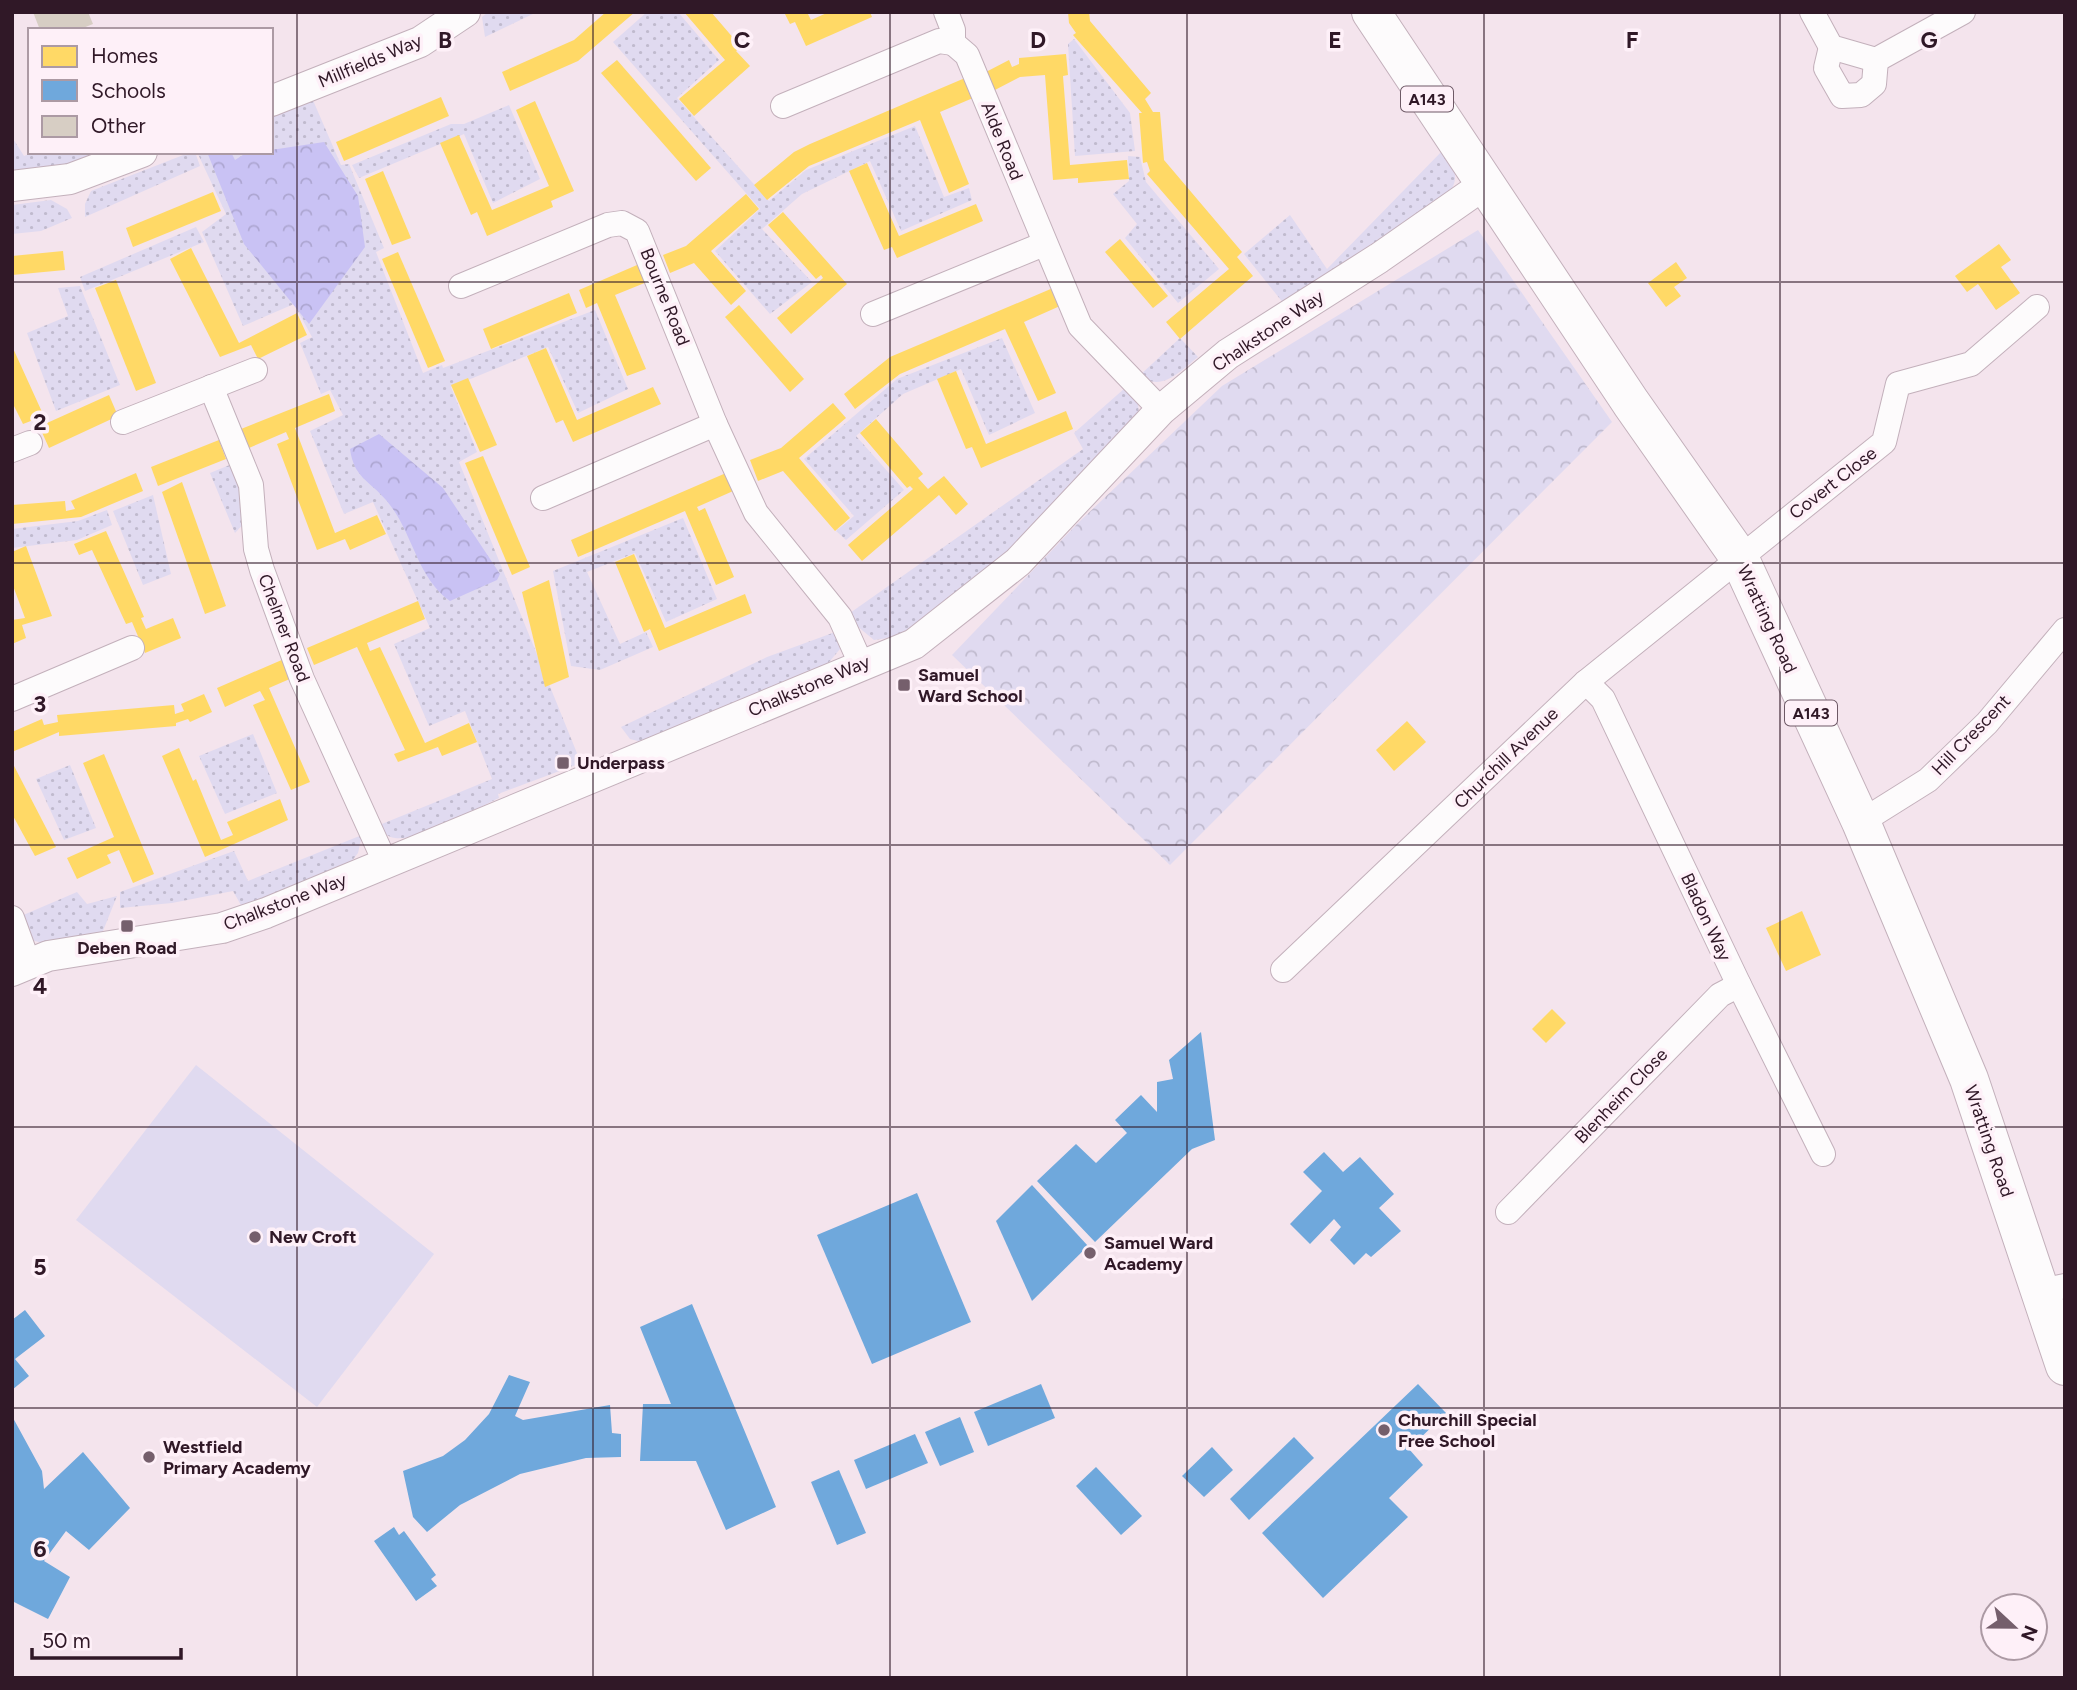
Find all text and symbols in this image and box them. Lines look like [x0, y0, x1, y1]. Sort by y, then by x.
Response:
text: B [438, 26, 452, 54]
text: C [734, 26, 751, 54]
text: D [1030, 26, 1046, 54]
text: E [1328, 26, 1342, 54]
text: F [1626, 26, 1639, 54]
text: G [1920, 26, 1938, 54]
legend [28, 28, 273, 154]
street label: Millfields Way [315, 29, 426, 93]
text: Homes [91, 43, 158, 68]
text: Schools [91, 78, 166, 103]
road number: A143 [1401, 86, 1453, 111]
street label: Alde Road [976, 99, 1028, 183]
text: Other [91, 113, 146, 138]
street label: Bourne Road [635, 245, 695, 349]
street label: Chalkstone Way [1208, 285, 1328, 376]
text: 2 [33, 408, 47, 436]
street label: Covert Close [1785, 442, 1881, 524]
street label: Wratting Road [1732, 561, 1802, 677]
street label: Chelmer Road [253, 571, 315, 685]
street label: Chalkstone Way [745, 650, 874, 721]
place label: Samuel Ward School [918, 664, 1023, 707]
marker: Samuel Ward School [896, 677, 912, 693]
text: 3 [34, 690, 46, 718]
street label: Hill Crescent [1927, 690, 2015, 780]
road number: A143 [1785, 700, 1837, 726]
street label: Churchill Avenue [1449, 703, 1563, 813]
place label: Underpass [577, 752, 665, 774]
marker: Underpass [555, 755, 571, 771]
street label: Chalkstone Way [220, 868, 350, 936]
street label: Bladon Way [1676, 869, 1736, 965]
marker: Deben Road [119, 918, 135, 934]
place label: Deben Road [77, 937, 177, 959]
text: 4 [33, 972, 47, 1000]
street label: Blenheim Close [1570, 1044, 1672, 1148]
street label: Wratting Road [1960, 1082, 2018, 1200]
place label: New Croft [269, 1226, 356, 1248]
marker: New Croft [247, 1229, 263, 1245]
place label: Samuel Ward Academy [1104, 1232, 1213, 1275]
marker: Samuel Ward Academy [1082, 1245, 1098, 1261]
text: 5 [33, 1253, 47, 1281]
place label: Churchill Special Free School [1398, 1409, 1537, 1452]
marker: Churchill Special Free School [1376, 1422, 1392, 1438]
place label: Westfield Primary Academy [163, 1436, 311, 1479]
marker: Westfield Primary Academy [141, 1449, 157, 1465]
text: 6 [33, 1535, 47, 1563]
north arrow [1979, 1592, 2049, 1662]
scale bar [32, 1616, 180, 1660]
text: N [2016, 1622, 2043, 1644]
text: 50 m [42, 1628, 91, 1653]

